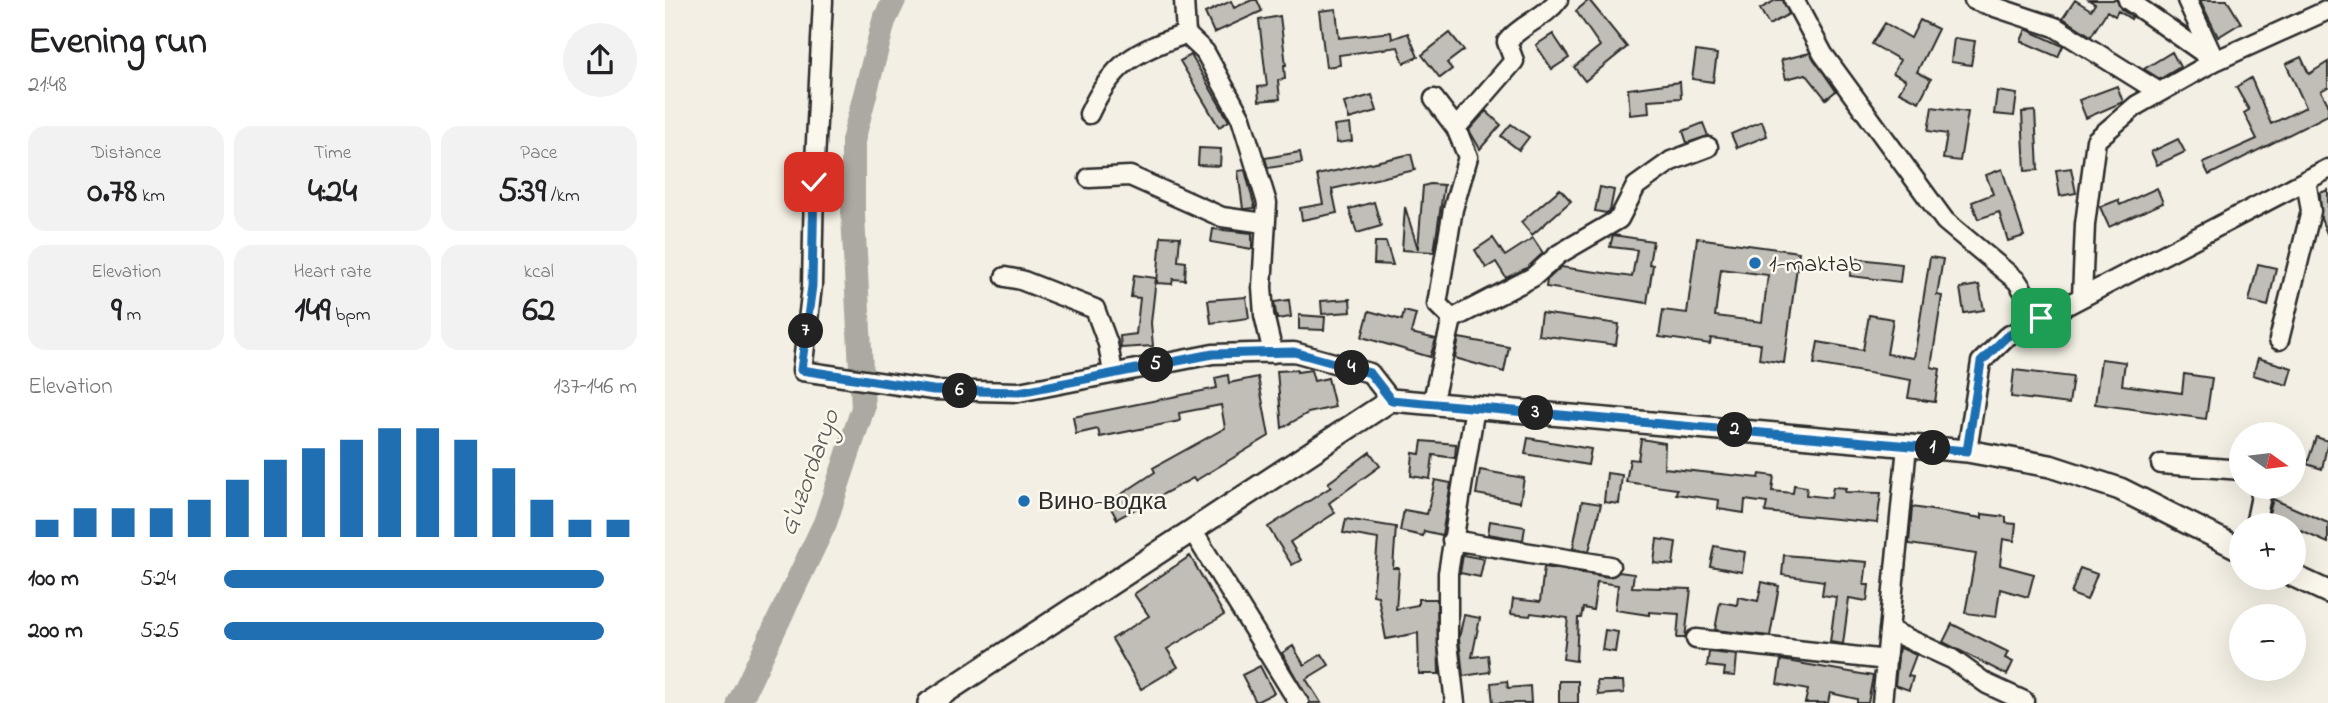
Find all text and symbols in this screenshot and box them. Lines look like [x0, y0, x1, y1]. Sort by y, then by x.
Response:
text: Evening run [28, 15, 207, 71]
button: share [563, 23, 637, 97]
text: 21:48 [28, 69, 67, 102]
text: Distance [91, 140, 161, 167]
text: Time [314, 140, 351, 167]
text: Pace [520, 140, 557, 167]
pin [784, 152, 844, 212]
icon: check [795, 163, 833, 201]
text: 0.78 [87, 167, 137, 218]
text: 4:24 [308, 167, 357, 218]
text: 5:39 [498, 167, 546, 218]
text: km [137, 183, 165, 210]
text: /km [546, 183, 580, 210]
place label: 1-maktab [1769, 248, 1862, 283]
marker: 1-maktab [1747, 255, 1763, 271]
text: Elevation [91, 259, 161, 286]
text: Heart rate [294, 259, 371, 286]
text: kcal [524, 259, 554, 286]
text: 9 [111, 286, 122, 337]
text: 149 [295, 286, 331, 337]
text: 62 [522, 286, 555, 337]
pin [2011, 288, 2071, 348]
icon: arrive [2022, 299, 2060, 337]
text: m [122, 302, 141, 329]
text: bpm [331, 302, 370, 329]
pin: 7 [789, 314, 823, 348]
text: 7 [802, 317, 809, 344]
pin: 5 [1139, 348, 1173, 382]
pin: 4 [1335, 350, 1369, 386]
text: 5 [1150, 351, 1161, 378]
text: 4 [1348, 354, 1355, 381]
text: Elevation [28, 371, 113, 404]
text: 137–146 m [554, 371, 637, 404]
pin: 6 [943, 374, 977, 408]
text: 6 [955, 377, 964, 404]
pin: 3 [1519, 396, 1553, 430]
text: 3 [1532, 399, 1539, 426]
water label: G'uzordaryo [770, 403, 852, 541]
pin: 2 [1717, 412, 1753, 448]
text: 2 [1730, 416, 1739, 443]
north arrow [2229, 422, 2307, 499]
map controls [2229, 422, 2306, 681]
pin: 1 [1915, 430, 1951, 466]
text: 1 [1929, 434, 1936, 461]
place label: Вино-водка [1038, 486, 1167, 521]
marker: Вино-водка [1016, 493, 1032, 509]
button: + [2229, 513, 2306, 590]
text: 100 m [28, 563, 79, 596]
text: 5:24 [140, 563, 176, 596]
button: − [2229, 604, 2306, 681]
text: 200 m [28, 615, 83, 648]
text: 5:25 [140, 615, 180, 648]

